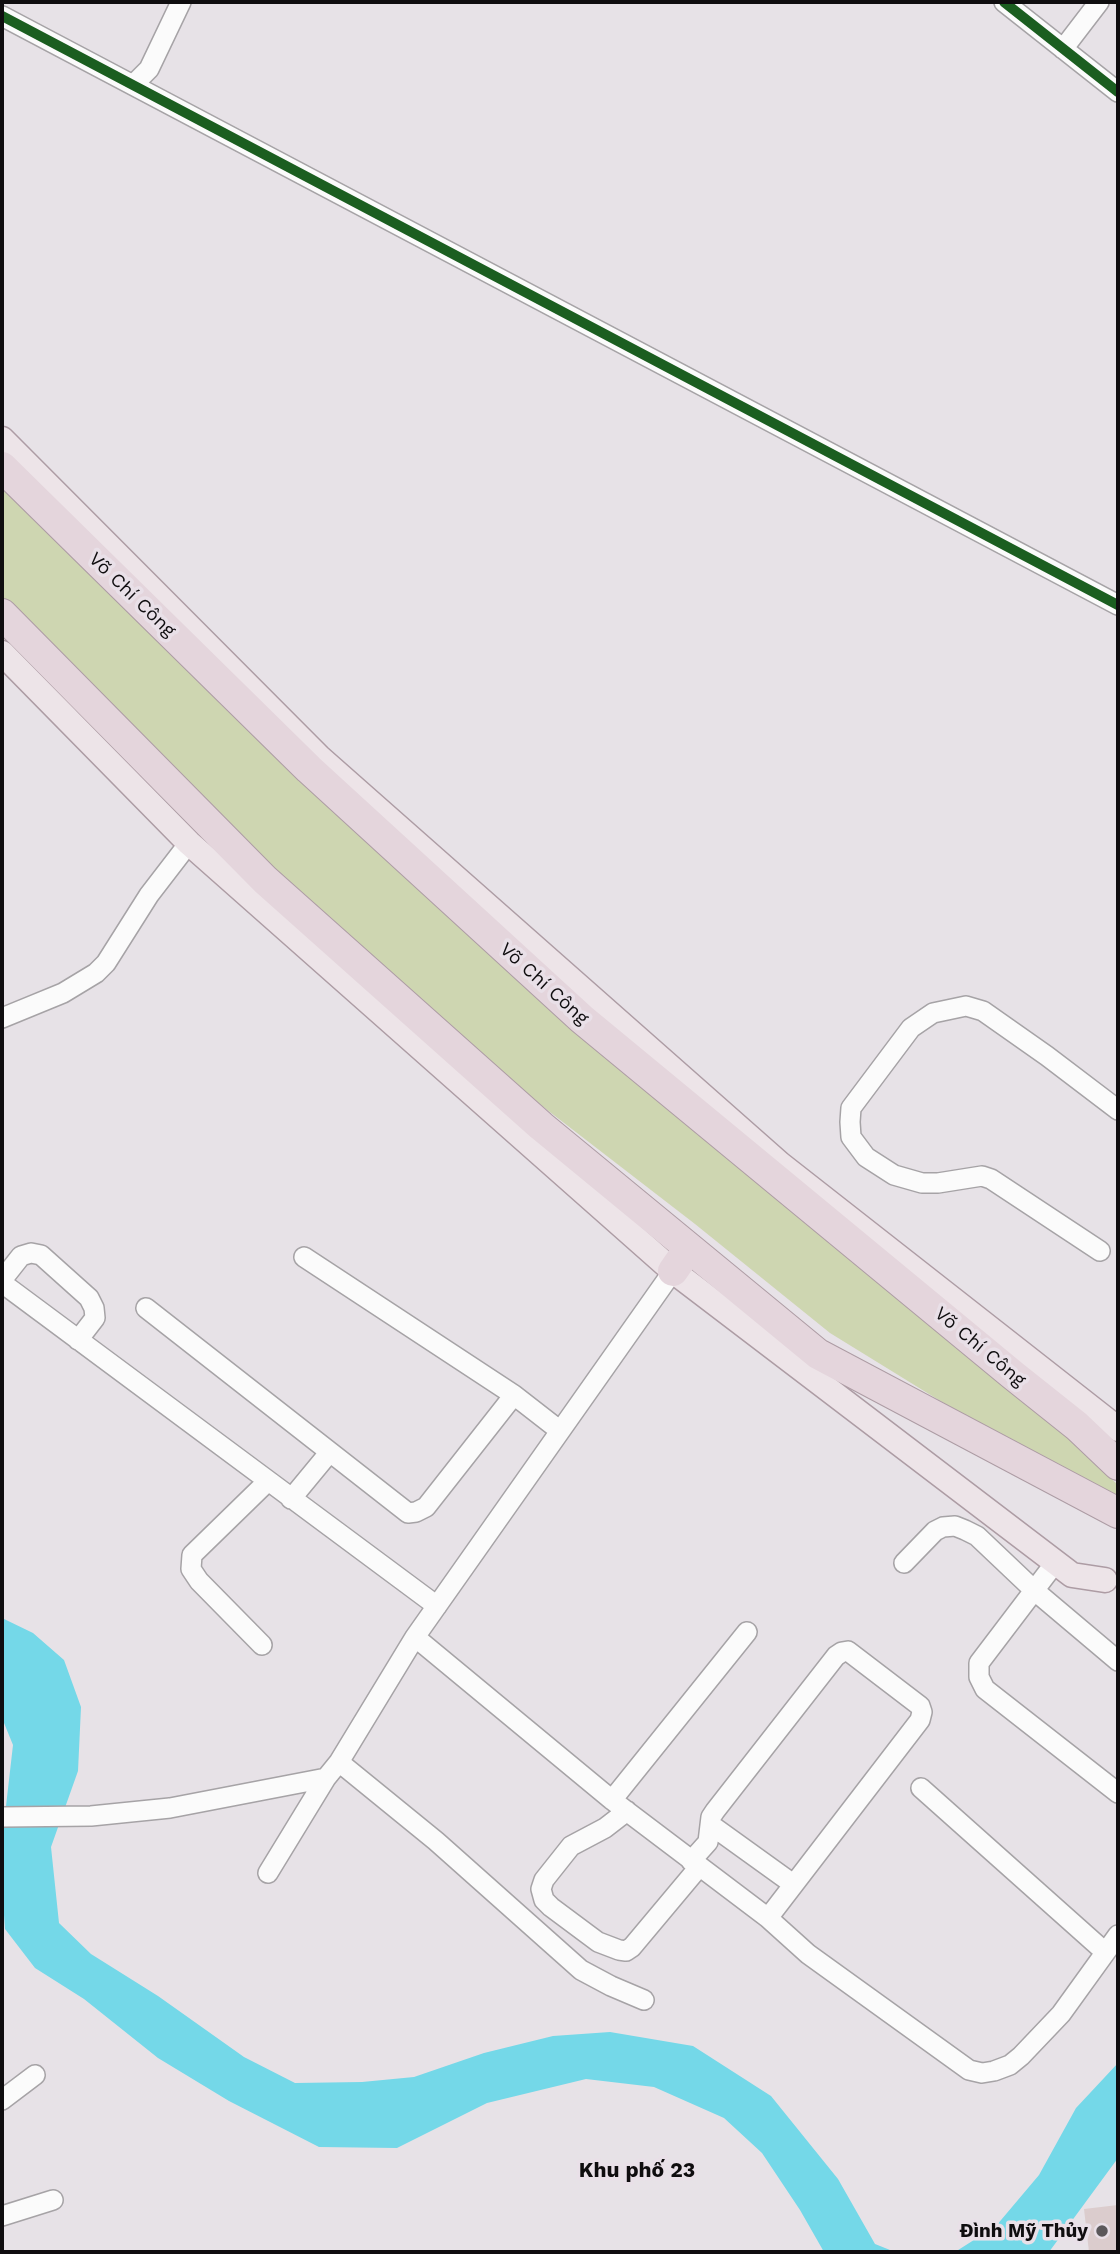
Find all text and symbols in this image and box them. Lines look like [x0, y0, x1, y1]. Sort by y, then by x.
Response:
street label: Võ Chí Công [84, 548, 180, 642]
street label: Võ Chí Công [495, 938, 593, 1030]
street label: Võ Chí Công [930, 1302, 1030, 1392]
district label: Khu phố 23 [579, 2158, 695, 2184]
place label: Đình Mỹ Thủy [960, 2220, 1088, 2242]
marker: Đình Mỹ Thủy [1094, 2223, 1110, 2239]

